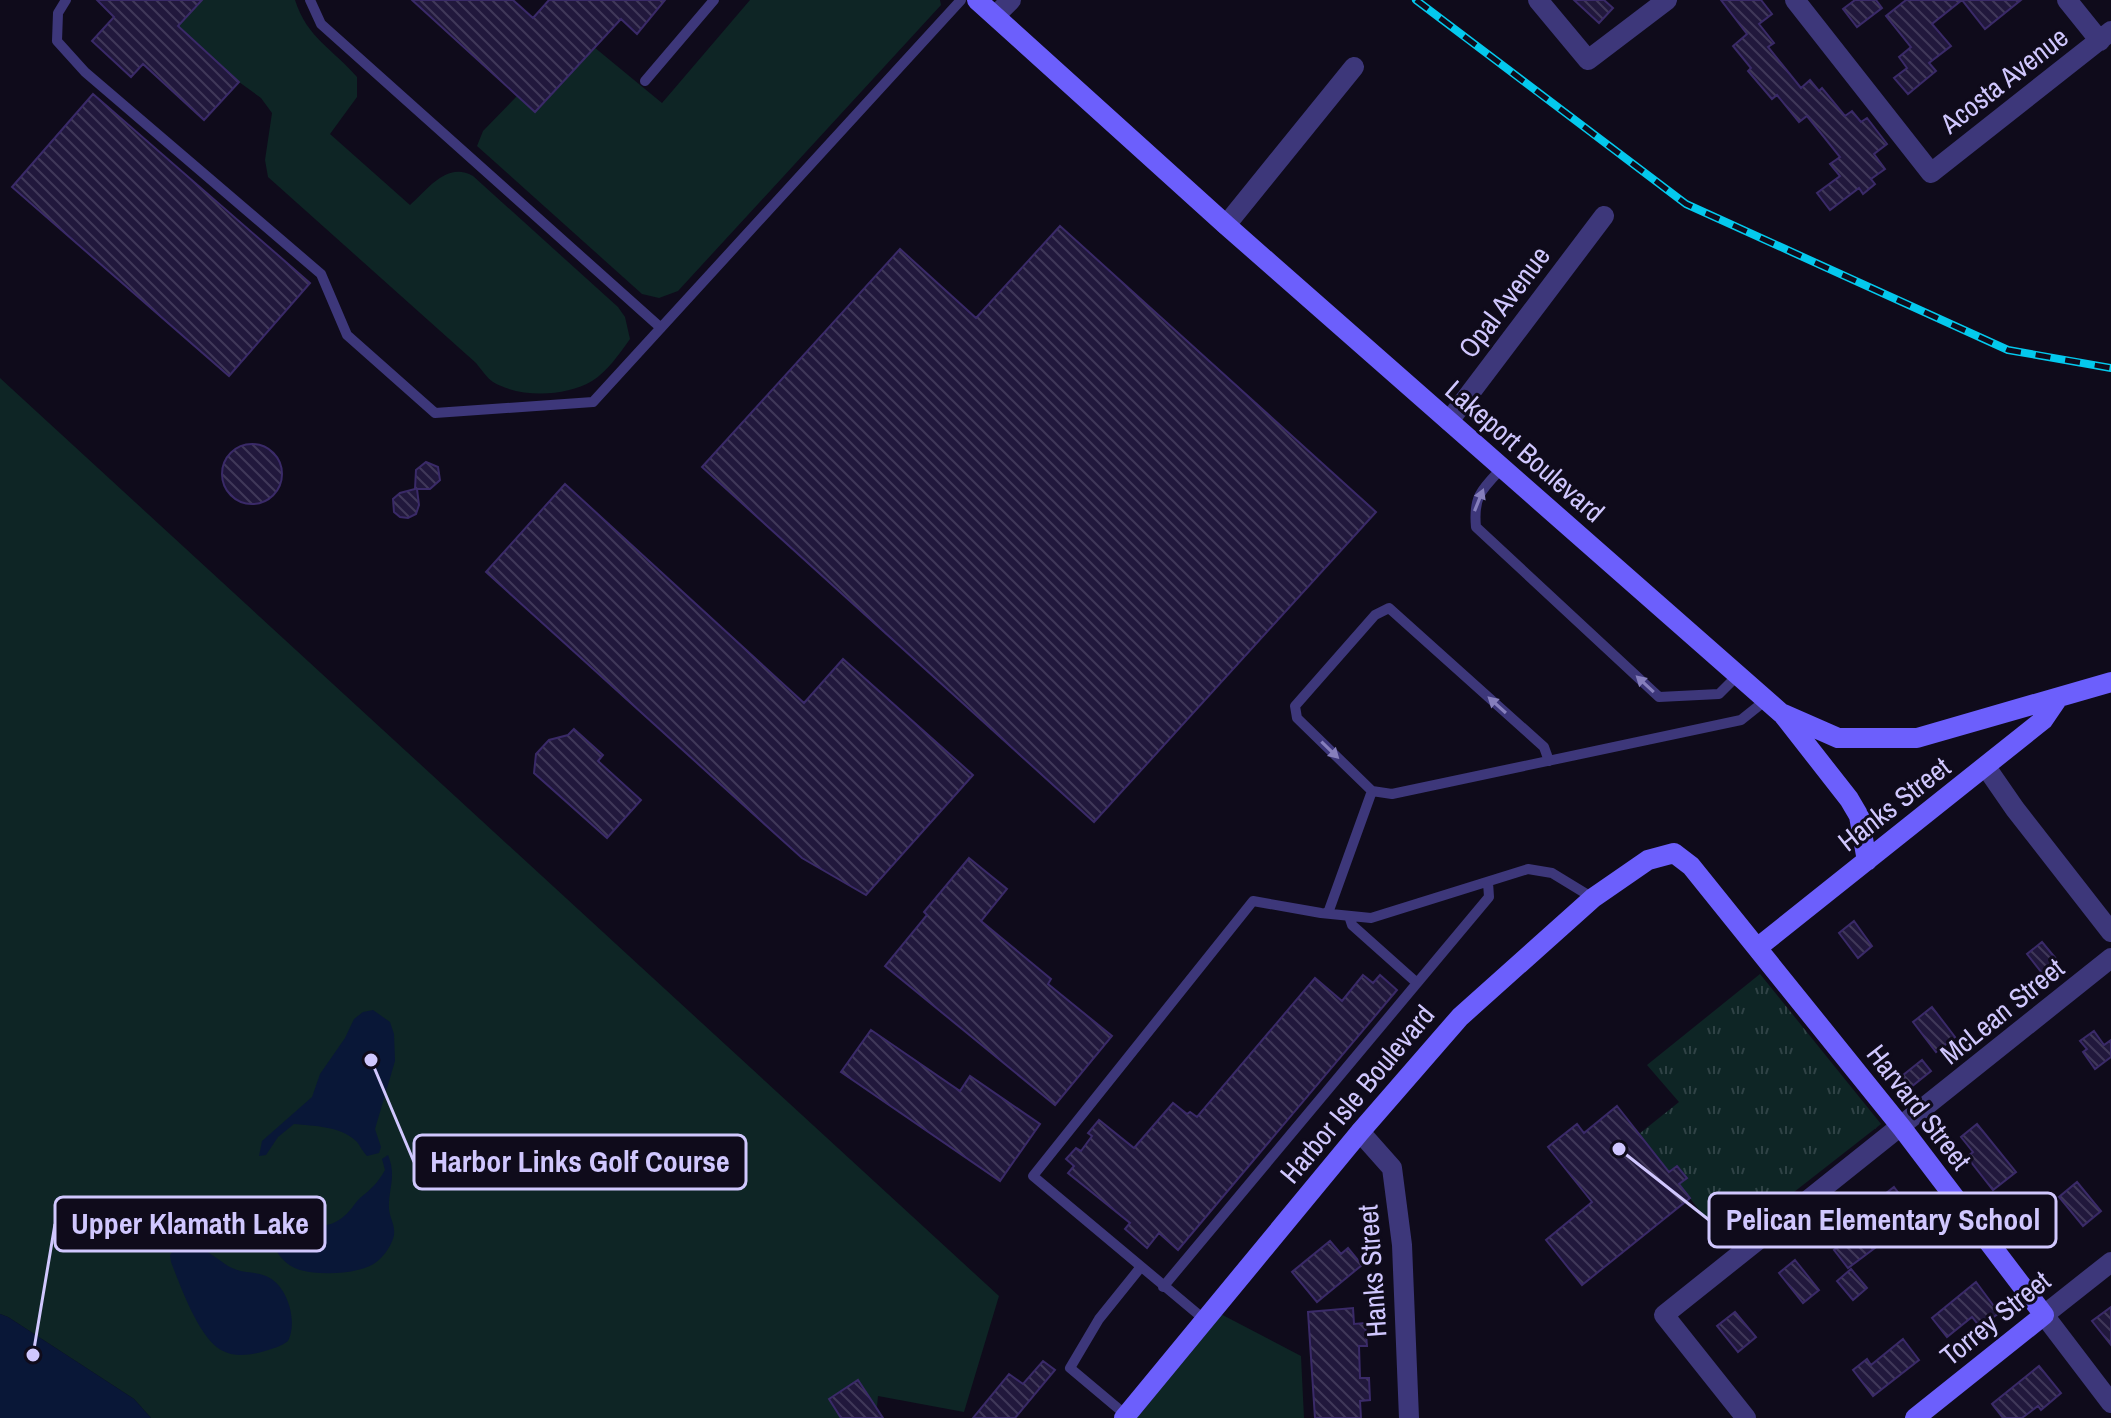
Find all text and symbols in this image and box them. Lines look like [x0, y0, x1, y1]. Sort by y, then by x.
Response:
street label: Acosta Avenue [1931, 18, 2076, 143]
street label: Opal Avenue [1449, 238, 1559, 366]
street label: Lakeport Boulevard [1437, 371, 1613, 531]
one-way arrow [1473, 487, 1486, 511]
one-way arrow [1636, 676, 1655, 694]
one-way arrow [1488, 696, 1507, 714]
one-way arrow [1320, 740, 1339, 759]
street label: Hanks Street [1830, 748, 1958, 860]
street label: McLean Street [1932, 949, 2072, 1073]
street label: Harbor Isle Boulevard [1271, 997, 1443, 1191]
street label: Harvard Street [1858, 1036, 1980, 1178]
callout: Harbor Links Golf Course [414, 1135, 746, 1189]
text: Harbor Links Golf Course [430, 1141, 730, 1181]
callout: Pelican Elementary School [1709, 1193, 2056, 1247]
callout: Upper Klamath Lake [55, 1197, 325, 1251]
text: Pelican Elementary School [1726, 1199, 2040, 1239]
text: Upper Klamath Lake [71, 1203, 309, 1243]
street label: Hanks Street [1348, 1203, 1396, 1339]
street label: Torrey Street [1932, 1262, 2058, 1374]

